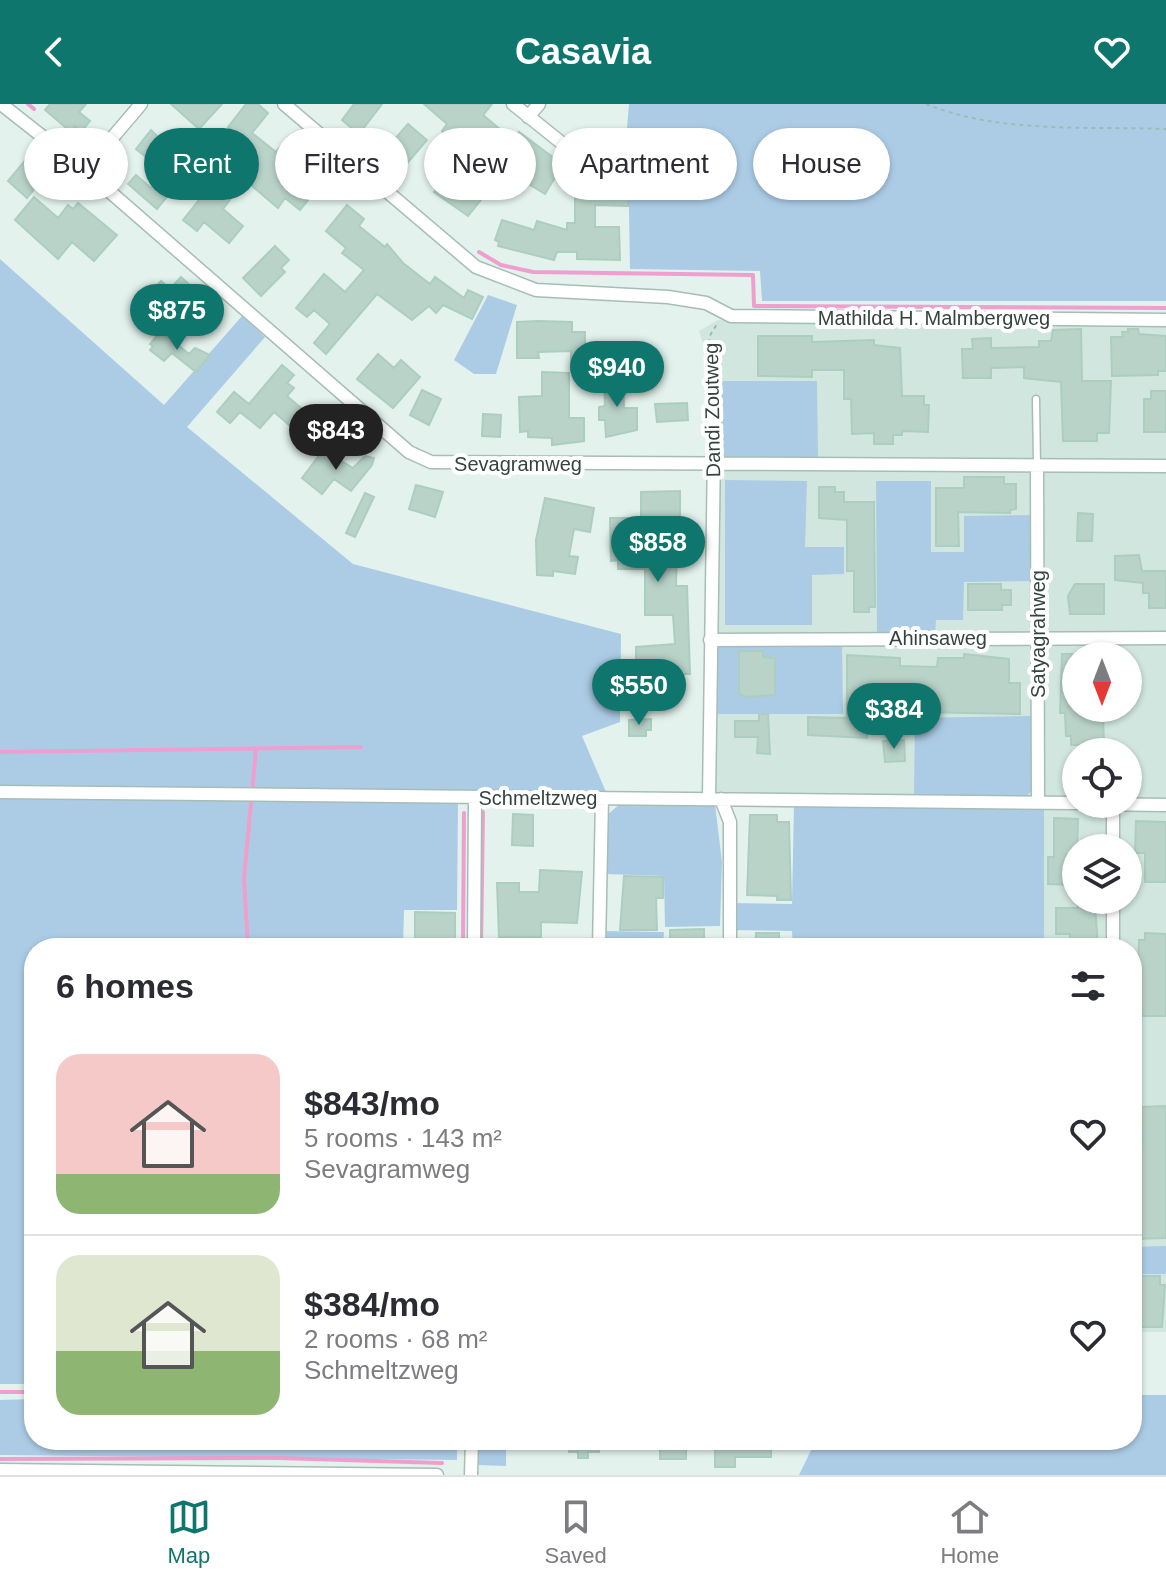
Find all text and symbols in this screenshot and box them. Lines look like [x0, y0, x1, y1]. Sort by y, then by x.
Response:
icon: back [32, 30, 76, 74]
icon: heart [1090, 30, 1134, 74]
text: Casavia [515, 31, 651, 72]
chip: Buy [24, 128, 128, 200]
chip: Rent [144, 128, 259, 200]
chip: Filters [275, 128, 408, 200]
chip: New [424, 128, 536, 200]
chip: Apartment [552, 128, 737, 200]
chip: House [753, 128, 890, 200]
pin: $875 [130, 284, 224, 352]
text: $875 [148, 295, 206, 325]
street label: Mathilda H. Malmbergweg [818, 307, 1050, 329]
pin: $940 [570, 341, 664, 409]
street label: Dandi Zoutweg [700, 343, 724, 477]
text: $940 [588, 352, 646, 382]
pin: $843 [289, 404, 383, 472]
text: $843 [307, 415, 365, 445]
street label: Sevagramweg [454, 453, 582, 475]
pin: $858 [611, 516, 705, 584]
text: $858 [629, 527, 687, 557]
street label: Satyagrahweg [1027, 570, 1049, 698]
street label: Ahinsaweg [889, 627, 987, 649]
north arrow [1062, 642, 1142, 722]
map controls [1062, 642, 1142, 914]
pin: $550 [592, 659, 686, 727]
text: $550 [610, 670, 668, 700]
pin: $384 [847, 683, 941, 751]
text: $384 [865, 694, 923, 724]
button: locate [1062, 738, 1142, 818]
street label: Schmeltzweg [479, 787, 597, 809]
button: layers [1062, 834, 1142, 914]
icon: filters [1066, 964, 1110, 1008]
text: 6 homes [56, 967, 194, 1005]
text: $843/mo [304, 1084, 440, 1122]
icon: home [120, 1086, 216, 1182]
icon: heart [1066, 1112, 1110, 1156]
text: 5 rooms · 143 m² [304, 1123, 502, 1153]
text: Sevagramweg [304, 1154, 470, 1184]
text: $384/mo [304, 1285, 440, 1323]
icon: home [120, 1287, 216, 1383]
icon: heart [1066, 1313, 1110, 1357]
text: 2 rooms · 68 m² [304, 1324, 488, 1354]
text: Schmeltzweg [304, 1355, 459, 1385]
tab: Map [167, 1495, 211, 1569]
tab: Saved [544, 1495, 607, 1569]
tab: Home [940, 1495, 999, 1569]

